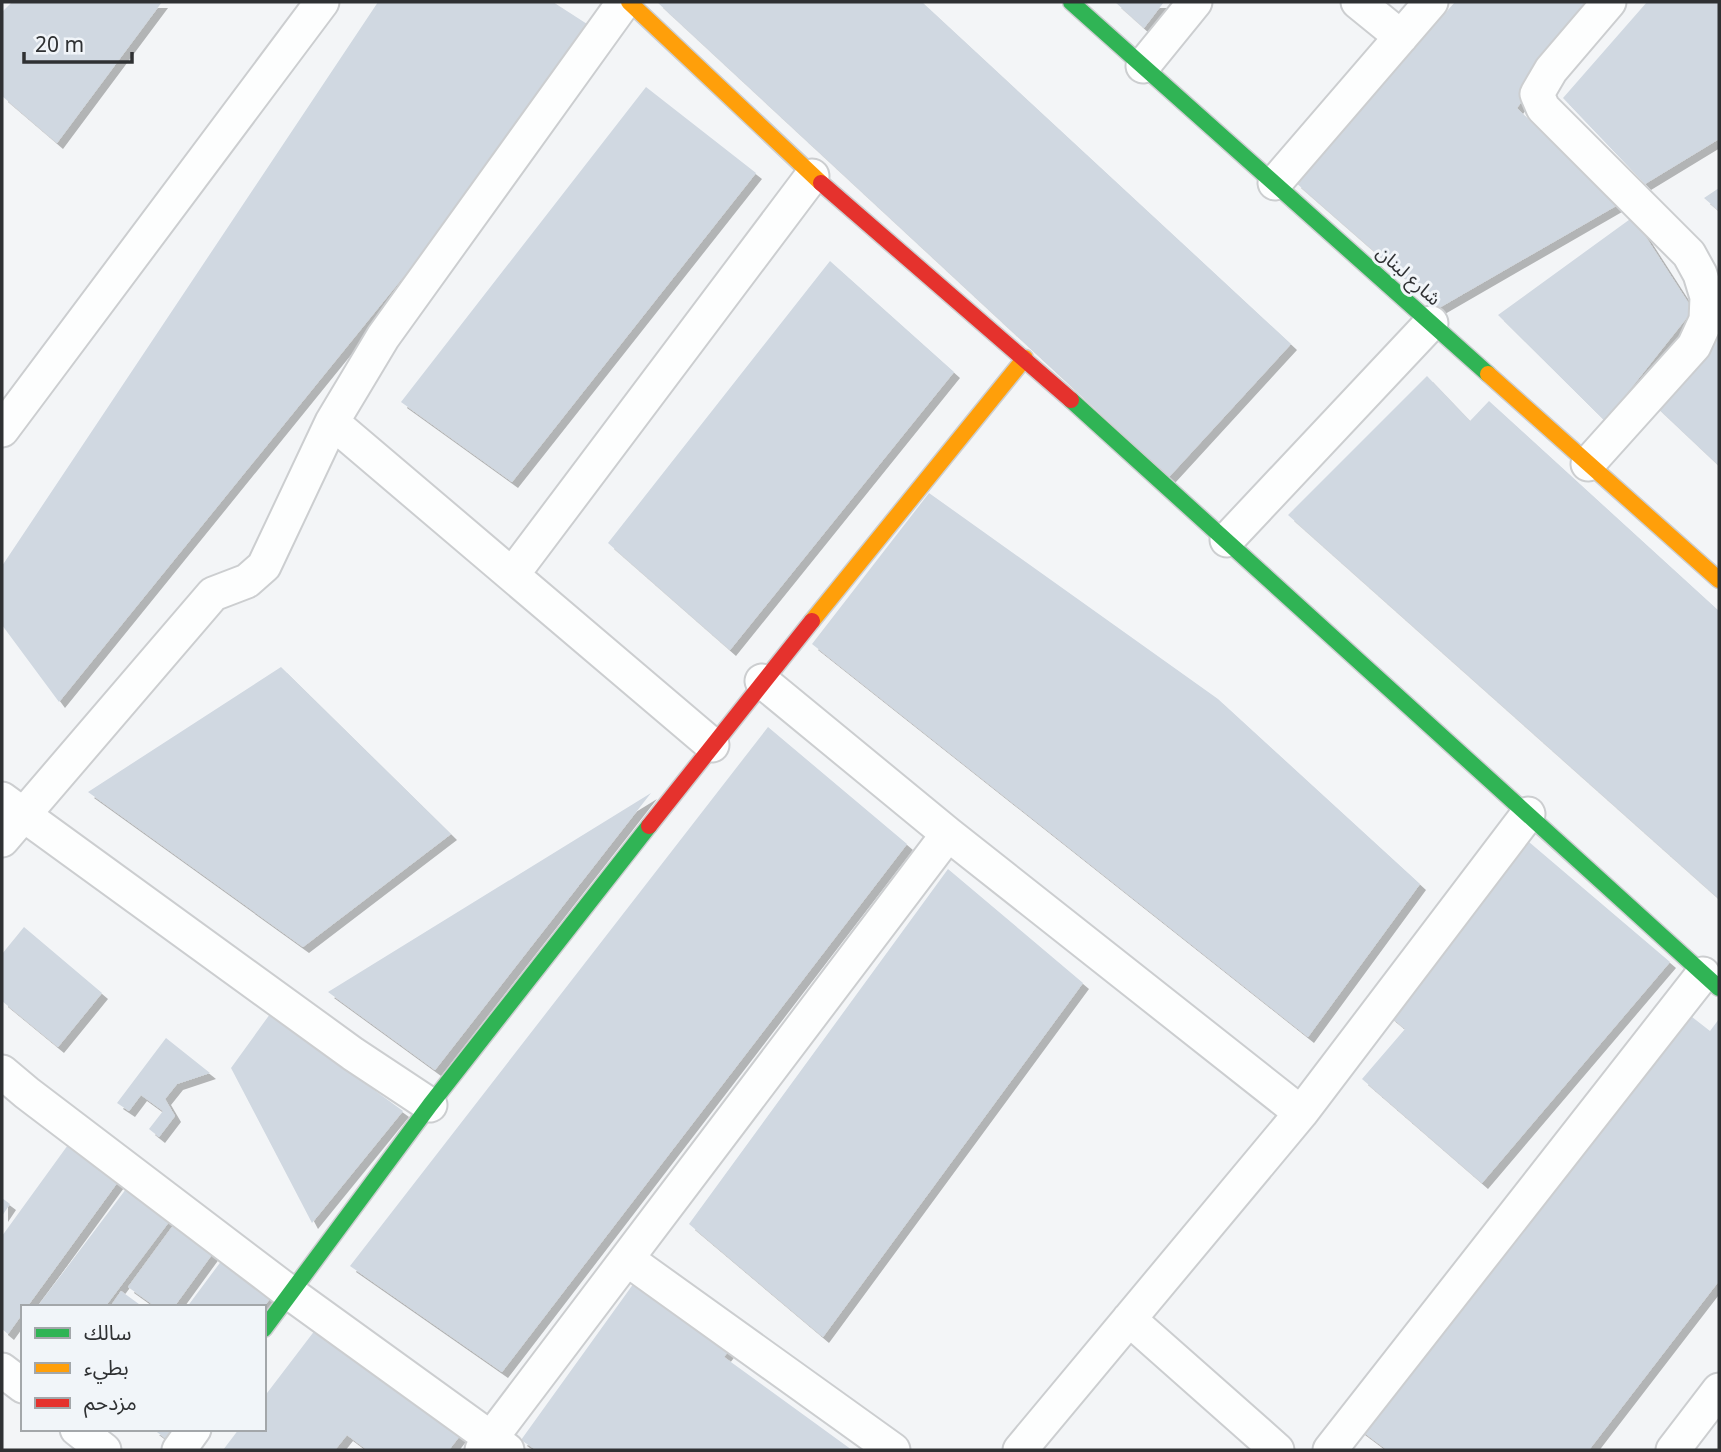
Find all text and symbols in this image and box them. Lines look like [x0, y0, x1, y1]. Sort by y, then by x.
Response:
scale bar [24, 21, 133, 65]
text: 20 m [35, 30, 84, 58]
street label: شارع لبنان [1370, 239, 1447, 312]
legend [21, 1305, 266, 1431]
text: سالك [84, 1318, 131, 1346]
text: بطيء [84, 1353, 129, 1384]
text: مزدحم [84, 1388, 137, 1418]

